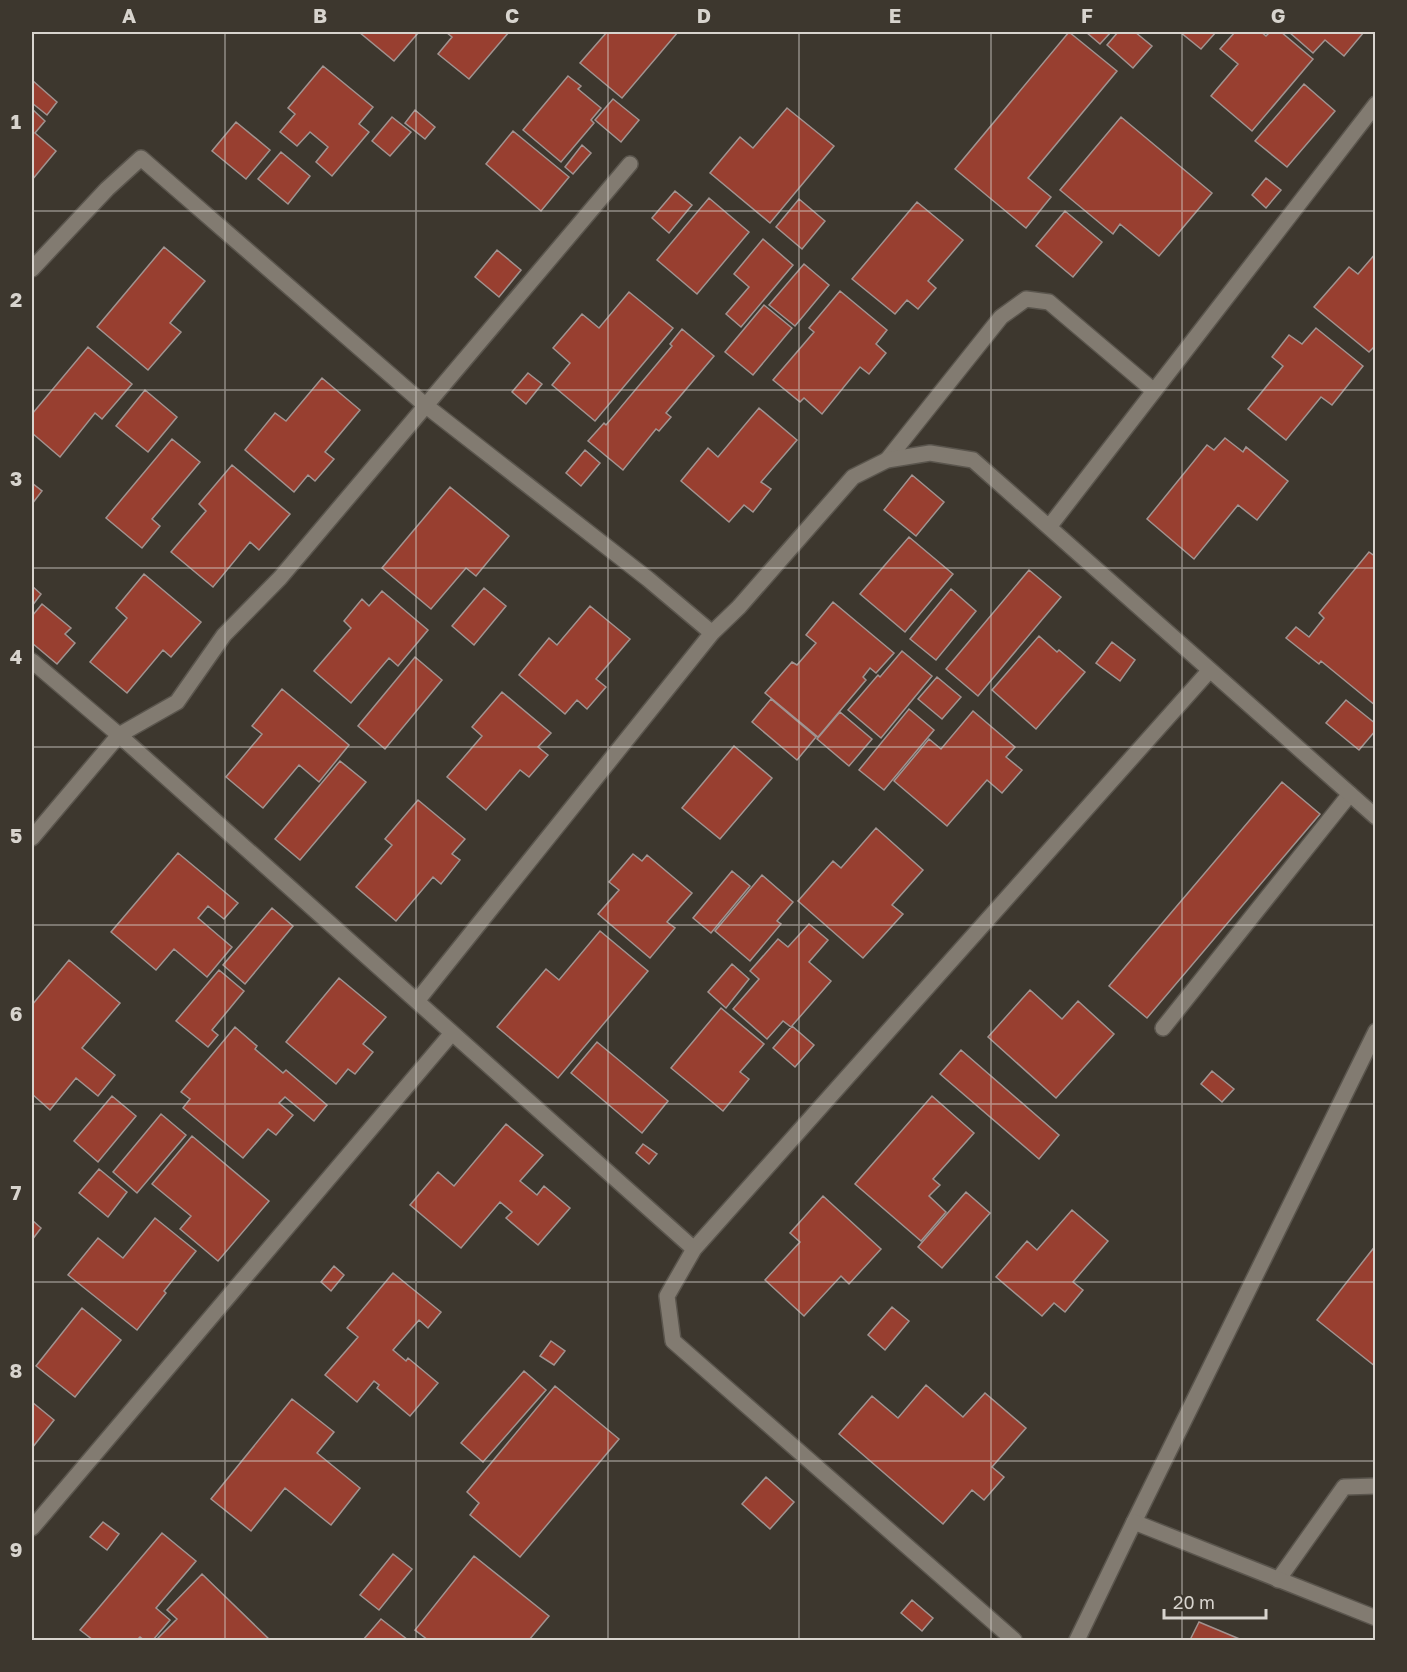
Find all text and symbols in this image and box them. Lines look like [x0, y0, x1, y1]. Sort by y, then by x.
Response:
text: A [122, 3, 136, 27]
text: B [313, 3, 327, 27]
text: C [505, 3, 519, 27]
text: D [697, 3, 711, 27]
text: E [889, 3, 901, 27]
text: F [1081, 3, 1093, 27]
text: G [1271, 3, 1285, 27]
text: 1 [11, 109, 21, 133]
text: 2 [10, 287, 22, 311]
text: 3 [10, 466, 22, 490]
text: 4 [10, 644, 22, 668]
text: 5 [10, 823, 22, 847]
text: 6 [10, 1001, 22, 1025]
text: 7 [11, 1180, 22, 1204]
text: 8 [10, 1358, 22, 1382]
text: 9 [10, 1537, 22, 1561]
scale bar [1164, 1582, 1266, 1620]
text: 20 m [1173, 1591, 1215, 1613]

